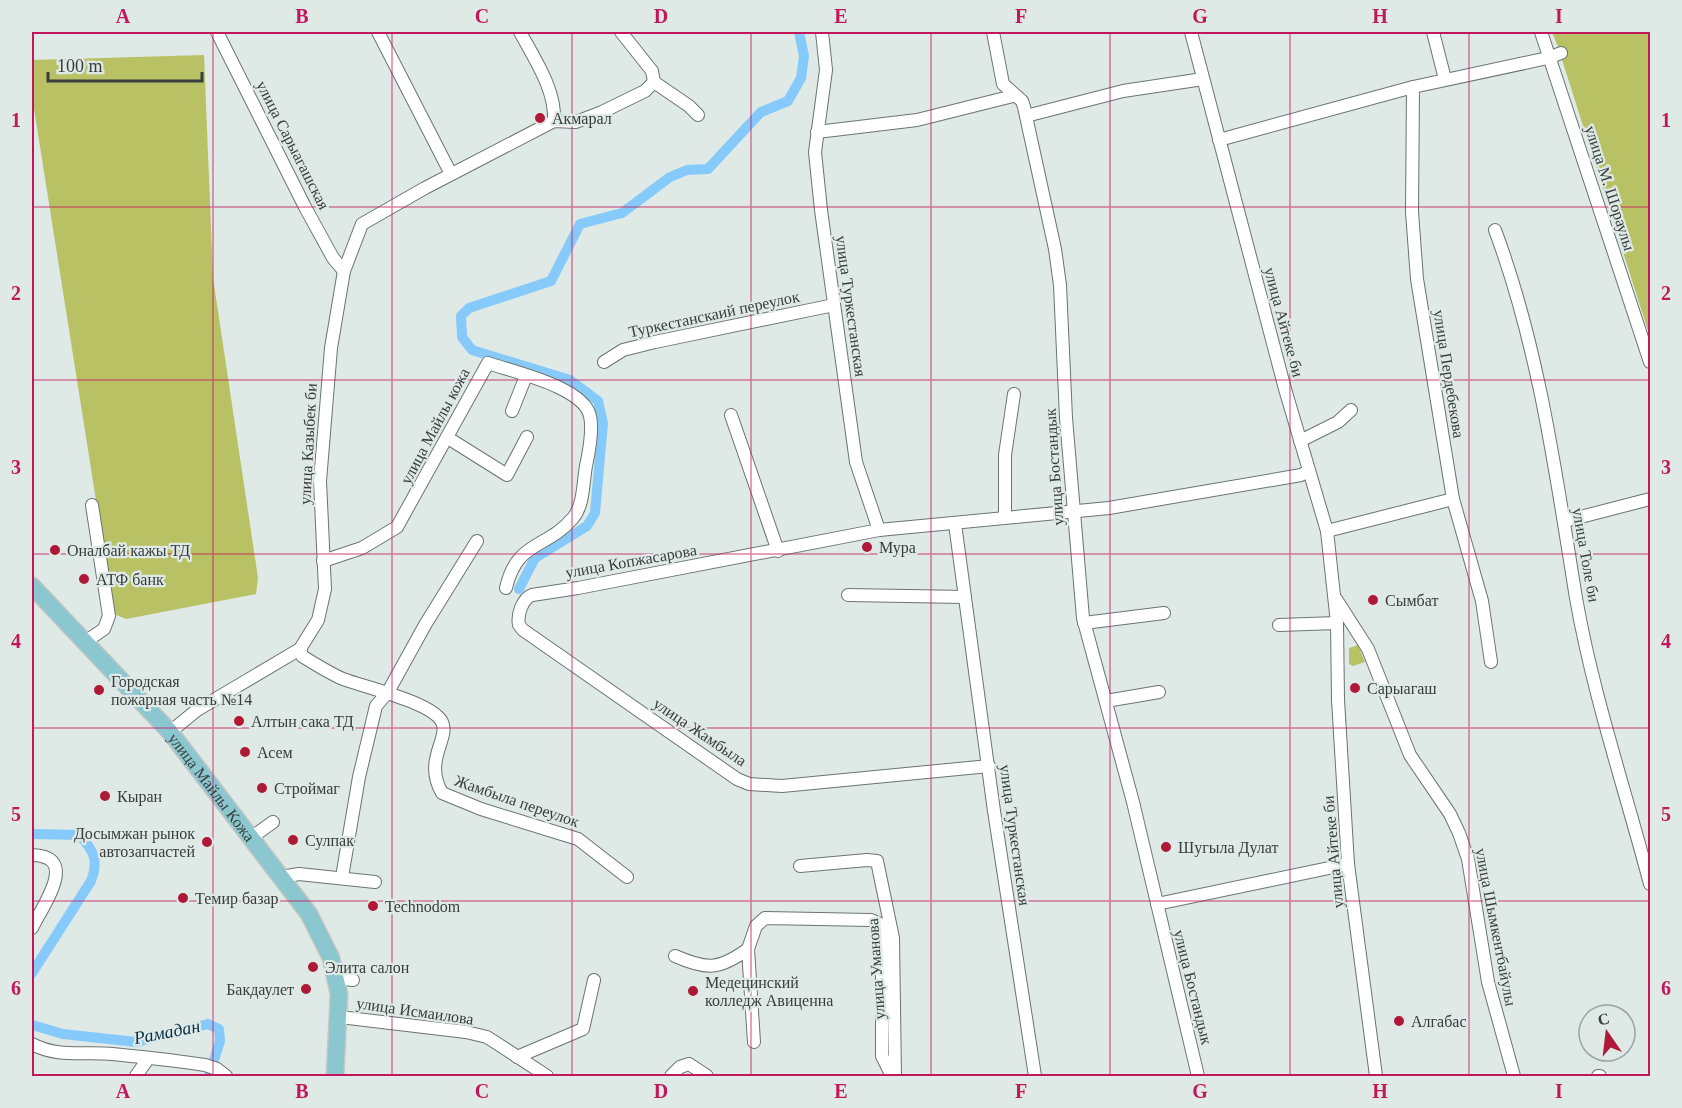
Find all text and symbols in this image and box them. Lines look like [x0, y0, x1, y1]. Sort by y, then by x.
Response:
text: A [116, 5, 131, 27]
text: B [295, 5, 309, 27]
text: C [475, 5, 489, 27]
text: D [654, 5, 668, 27]
text: E [834, 5, 848, 27]
text: F [1015, 5, 1027, 27]
text: G [1192, 5, 1208, 27]
text: H [1372, 5, 1388, 27]
text: I [1555, 5, 1563, 27]
scale bar [48, 45, 202, 83]
text: 100 m [57, 56, 103, 76]
street label: улица Сарыагашская [252, 78, 333, 213]
text: 1 [11, 109, 21, 131]
text: 1 [1661, 109, 1671, 131]
place label: Акмарал [552, 110, 612, 128]
marker: Акмарал [533, 111, 547, 125]
street label: улица М. Шораулы [1581, 123, 1638, 253]
street label: улица Туркестанская [832, 234, 869, 378]
street label: улица Айтеке би [1260, 265, 1307, 379]
text: 2 [11, 282, 21, 304]
text: 2 [1661, 282, 1671, 304]
street label: Туркестанскаий переулок [627, 288, 801, 341]
street label: улица Пердебекова [1429, 309, 1468, 440]
street label: улица Майлы кожа [397, 365, 474, 487]
street label: улица Казыбек би [296, 382, 321, 505]
street label: улица Бостандык [1041, 407, 1068, 526]
text: 3 [11, 456, 21, 478]
text: 3 [1661, 456, 1671, 478]
street label: улица Толе би [1568, 506, 1603, 604]
place label: Мура [879, 539, 916, 557]
marker: Мура [860, 540, 874, 554]
street label: улица Копжасарова [564, 541, 698, 582]
place label: Оналбай кажы ТД [67, 542, 190, 560]
marker: Оналбай кажы ТД [48, 543, 62, 557]
place label: АТФ банк [96, 571, 164, 588]
marker: АТФ банк [77, 572, 91, 586]
place label: Сымбат [1385, 592, 1438, 609]
marker: Сымбат [1366, 593, 1380, 607]
text: 4 [11, 630, 21, 652]
text: 4 [1661, 630, 1671, 652]
place label: Городская пожарная часть №14 [111, 673, 252, 709]
place label: Сарыагаш [1367, 680, 1437, 698]
marker: Сарыагаш [1348, 681, 1362, 695]
marker: Городская пожарная часть №14 [92, 683, 106, 697]
street label: улица Жамбыла [650, 695, 750, 770]
place label: Алтын сака ТД [251, 713, 354, 731]
marker: Алтын сака ТД [232, 714, 246, 728]
street label: улица Майлы Кожа [164, 729, 259, 844]
place label: Асем [257, 744, 293, 761]
marker: Асем [238, 745, 252, 759]
street label: улица Туркестанская [996, 763, 1033, 907]
street label: Жамбыла переулок [452, 772, 582, 831]
place label: Строймаг [274, 780, 340, 798]
marker: Строймаг [255, 781, 269, 795]
place label: Кыран [117, 788, 163, 806]
marker: Кыран [98, 789, 112, 803]
street label: улица Айтеке би [1320, 795, 1347, 909]
text: 5 [11, 803, 21, 825]
text: 5 [1661, 803, 1671, 825]
place label: Досымжан рынок автозапчастей [74, 825, 195, 860]
place label: Сулпак [305, 832, 354, 850]
marker: Сулпак [286, 833, 300, 847]
marker: Досымжан рынок автозапчастей [200, 835, 214, 849]
place label: Шугыла Дулат [1178, 839, 1278, 857]
marker: Шугыла Дулат [1159, 840, 1173, 854]
street label: улица Шымкентбайулы [1471, 847, 1520, 1008]
place label: Темир базар [195, 890, 279, 908]
marker: Темир базар [176, 891, 190, 905]
place label: Technodom [385, 898, 461, 915]
marker: Technodom [366, 899, 380, 913]
street label: улица Уманова [864, 918, 889, 1020]
street label: улица Бостандык [1170, 928, 1216, 1047]
place label: Элита салон [325, 959, 410, 976]
marker: Элита салон [306, 960, 320, 974]
place label: Медецинский колледж Авиценна [705, 974, 833, 1010]
text: 6 [11, 977, 21, 999]
text: 6 [1661, 977, 1671, 999]
place label: Бакдаулет [226, 981, 294, 999]
marker: Бакдаулет [299, 982, 313, 996]
marker: Медецинский колледж Авиценна [686, 984, 700, 998]
street label: улица Исмаилова [355, 994, 475, 1029]
north arrow [1577, 1003, 1637, 1063]
text: С [1596, 1009, 1611, 1029]
place label: Алгабас [1411, 1013, 1467, 1030]
marker: Алгабас [1392, 1014, 1406, 1028]
water label: Рамадан [131, 1016, 202, 1048]
text: A [116, 1080, 131, 1102]
text: B [295, 1080, 309, 1102]
text: C [475, 1080, 489, 1102]
text: D [654, 1080, 668, 1102]
text: E [834, 1080, 848, 1102]
text: F [1015, 1080, 1027, 1102]
text: G [1192, 1080, 1208, 1102]
text: H [1372, 1080, 1388, 1102]
text: I [1555, 1080, 1563, 1102]

